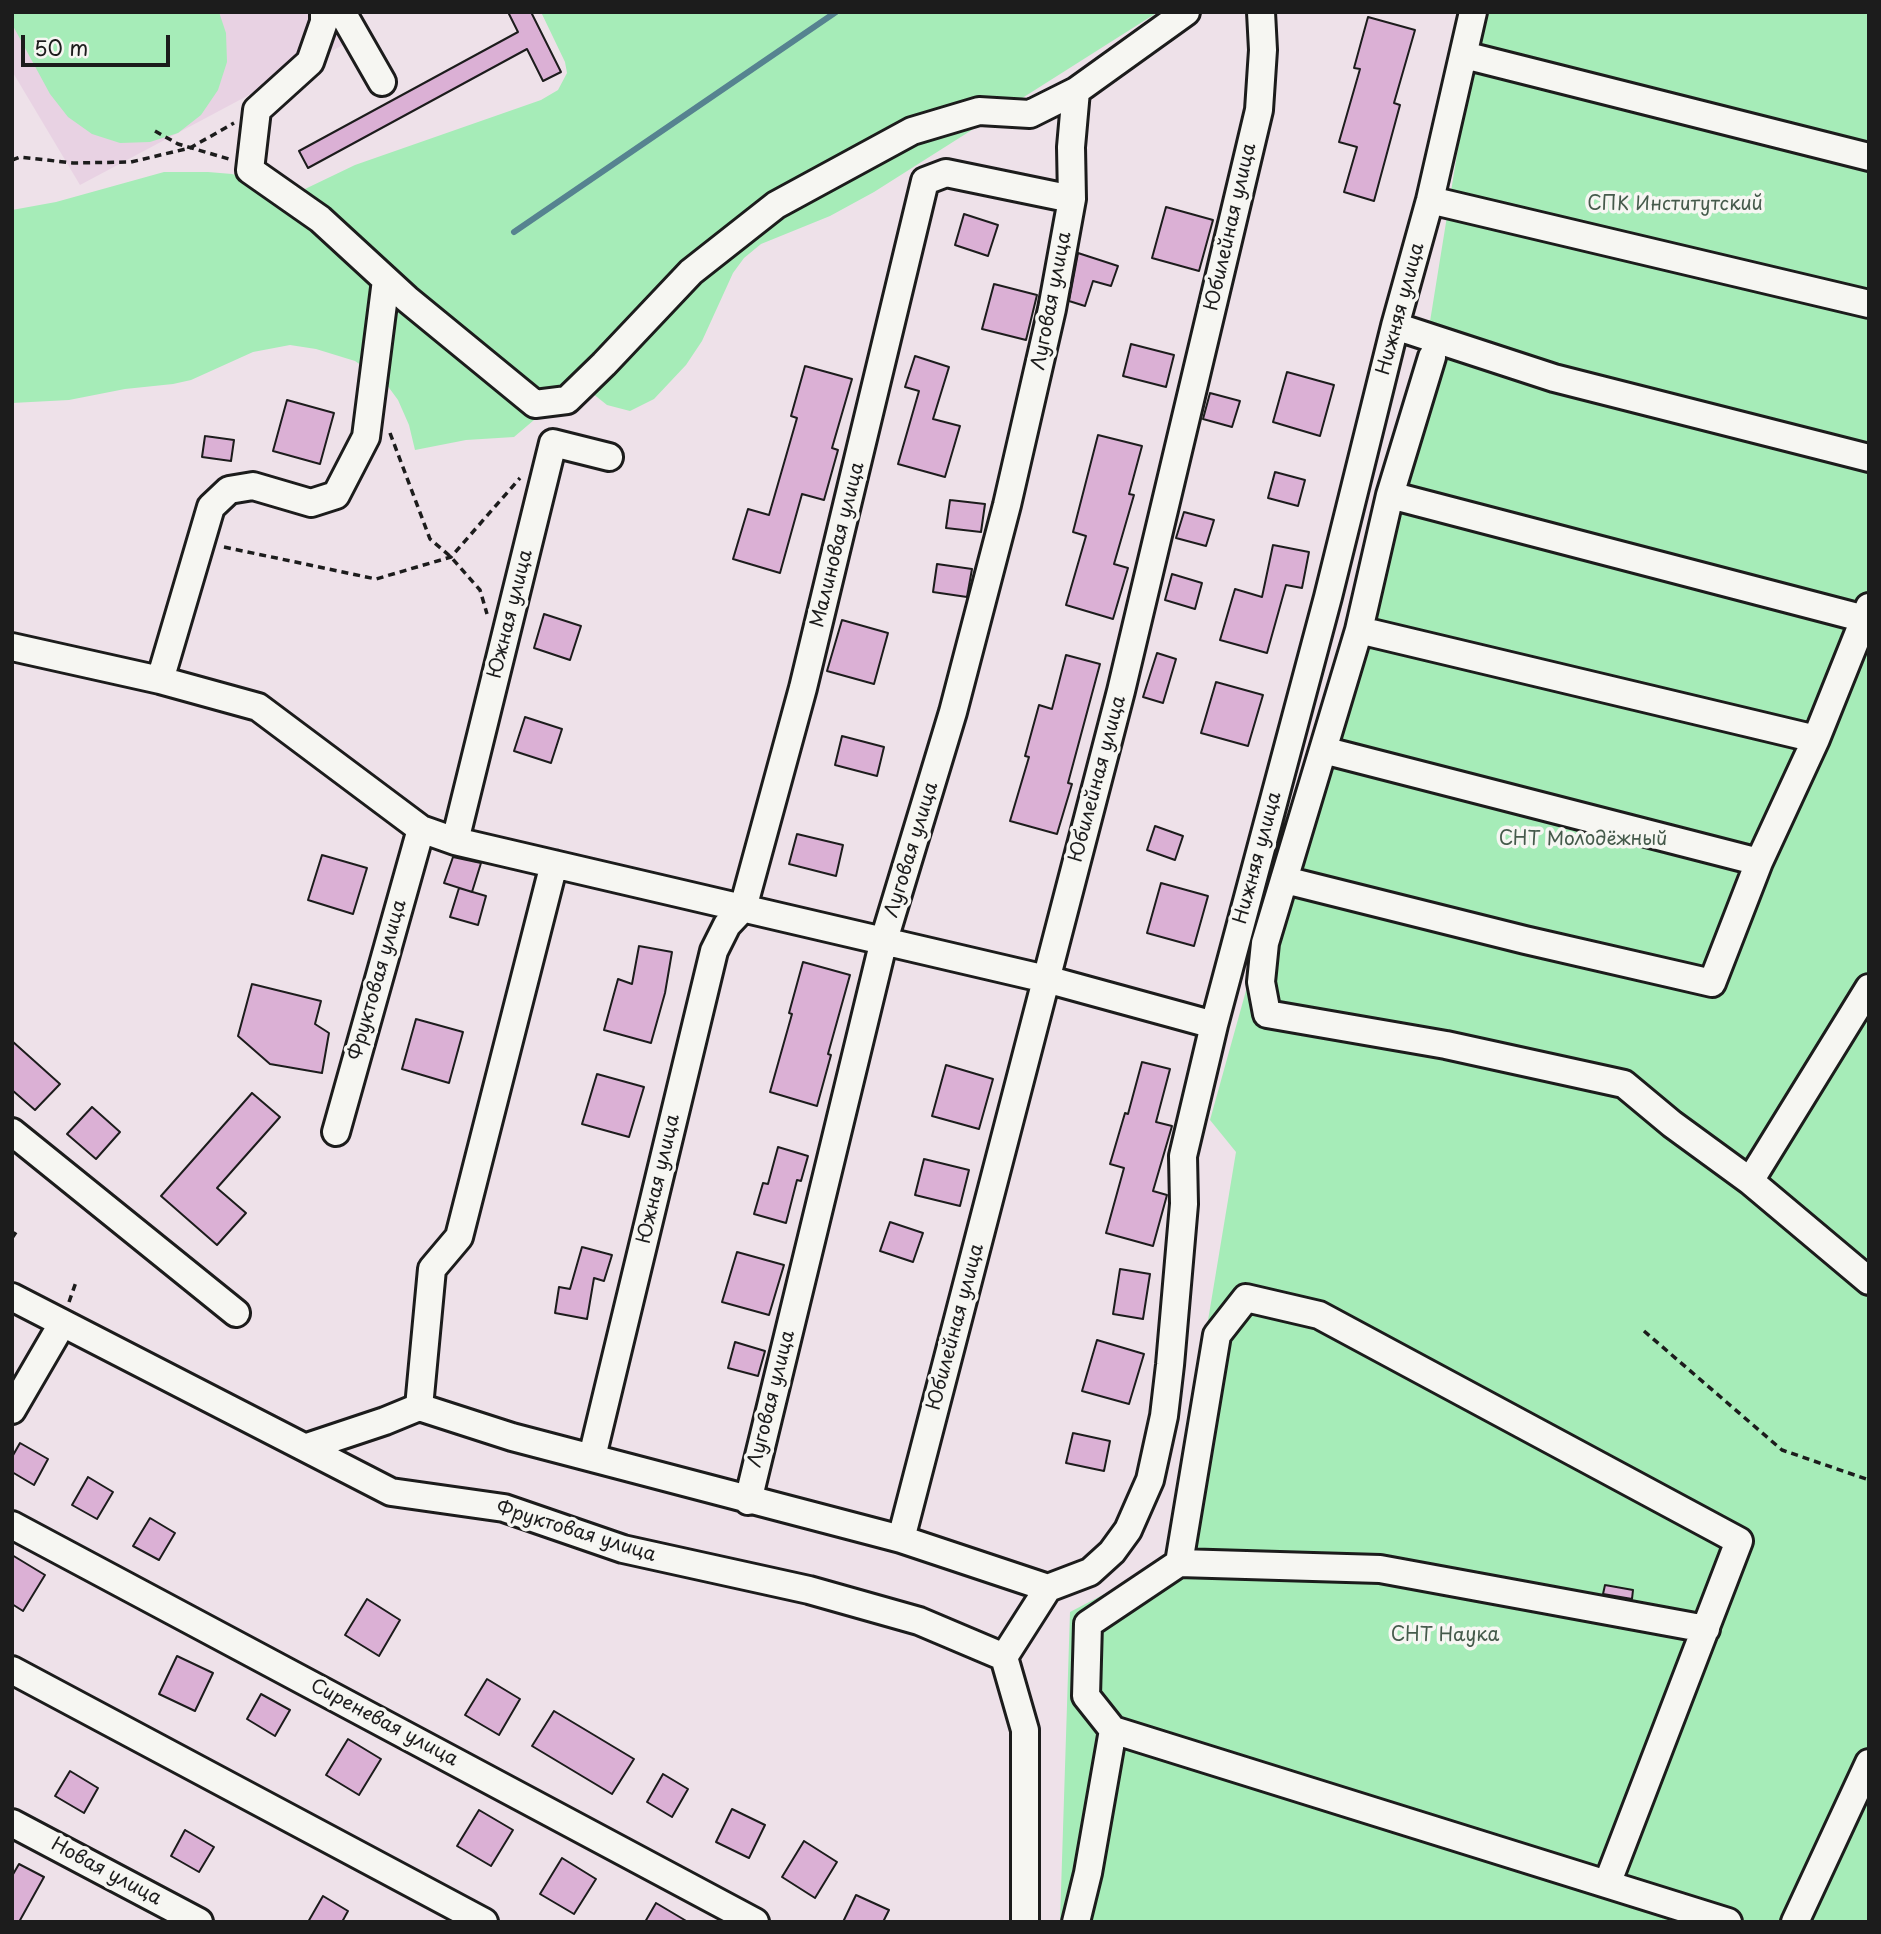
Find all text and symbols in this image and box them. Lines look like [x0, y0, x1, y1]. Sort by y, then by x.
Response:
scale bar [24, 21, 173, 65]
text: 50 m [34, 31, 88, 63]
street label: Юбилейная улица [1201, 141, 1261, 313]
park label: СПК Институтский [1587, 194, 1763, 216]
street label: Луговая улица [1027, 230, 1077, 372]
street label: Нижняя улица [1372, 240, 1430, 378]
street label: Малиновая улица [806, 460, 870, 630]
street label: Южная улица [484, 547, 538, 681]
street label: Юбилейная улица [1065, 693, 1131, 865]
street label: Луговая улица [881, 780, 943, 920]
street label: Нижняя улица [1229, 789, 1287, 927]
park label: СНТ Молодёжный [1499, 829, 1667, 851]
street label: Фруктовая улица [344, 897, 412, 1063]
street label: Южная улица [633, 1112, 685, 1246]
street label: Юбилейная улица [923, 1241, 989, 1413]
street label: Луговая улица [744, 1328, 800, 1470]
street label: Фруктовая улица [493, 1497, 659, 1567]
park label: СНТ Наука [1391, 1625, 1499, 1647]
street label: Сиреневая улица [306, 1674, 462, 1772]
street label: Новая улица [47, 1833, 165, 1911]

